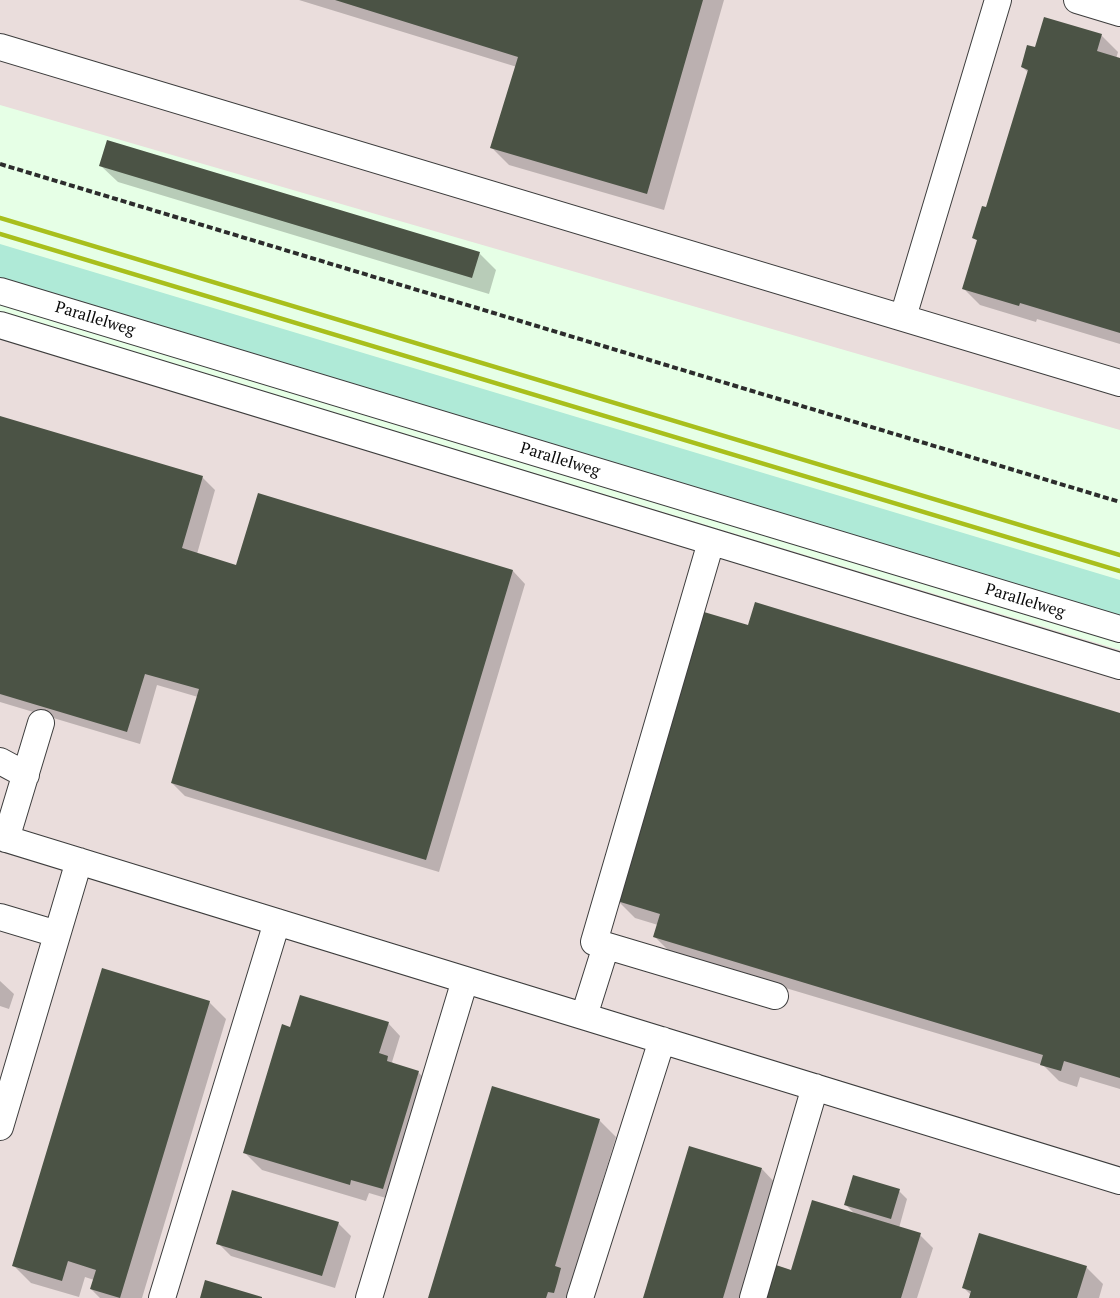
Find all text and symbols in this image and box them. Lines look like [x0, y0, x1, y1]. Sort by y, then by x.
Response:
street label: Parallelweg [53, 298, 137, 340]
street label: Parallelweg [518, 439, 602, 481]
street label: Parallelweg [983, 580, 1067, 622]

